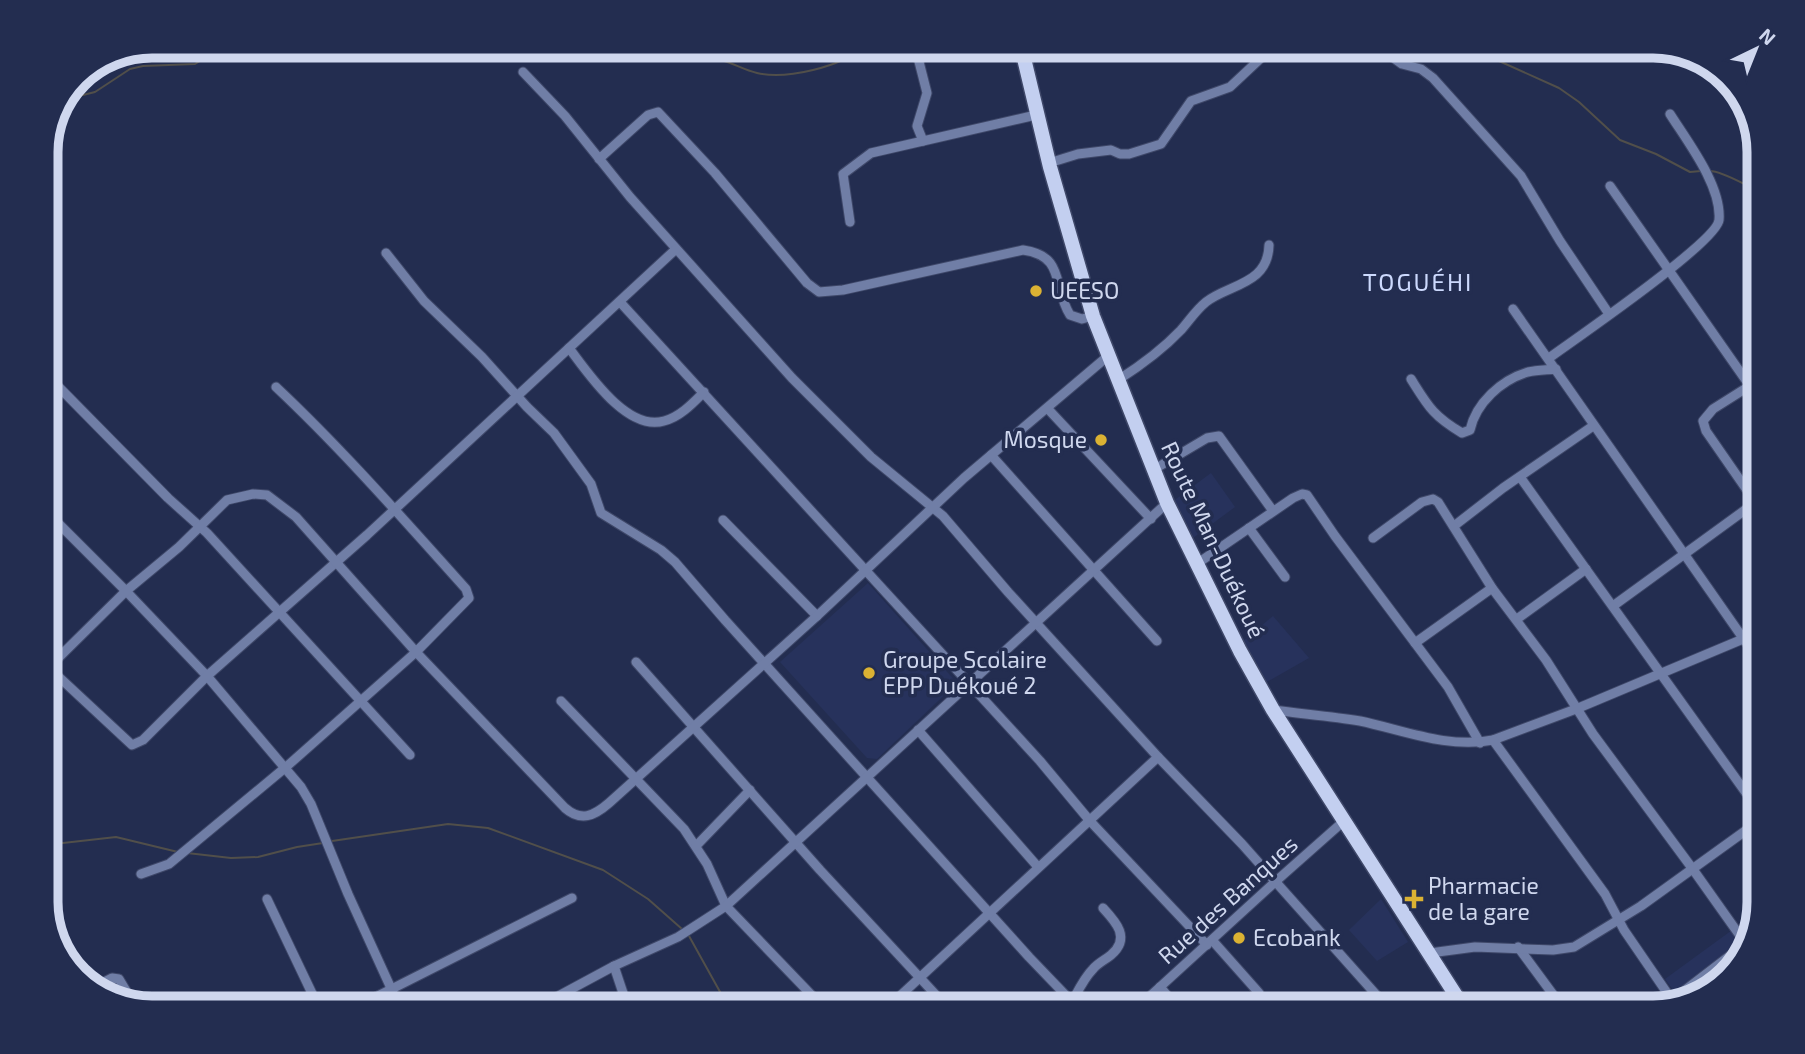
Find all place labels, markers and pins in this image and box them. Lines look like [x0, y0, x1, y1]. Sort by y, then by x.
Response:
place label: UEESO [1050, 276, 1119, 304]
marker: UEESO [1028, 283, 1044, 299]
place label: Mosque [1004, 425, 1087, 453]
marker: Mosque [1093, 432, 1109, 448]
place label: Groupe Scolaire EPP Duékoué 2 [883, 645, 1047, 699]
marker: Groupe Scolaire EPP Duékoué 2 [861, 665, 877, 681]
place label: Pharmacie de la gare [1428, 871, 1539, 925]
marker: Pharmacie de la gare [1406, 891, 1422, 907]
place label: Ecobank [1253, 923, 1341, 951]
marker: Ecobank [1231, 930, 1247, 946]

